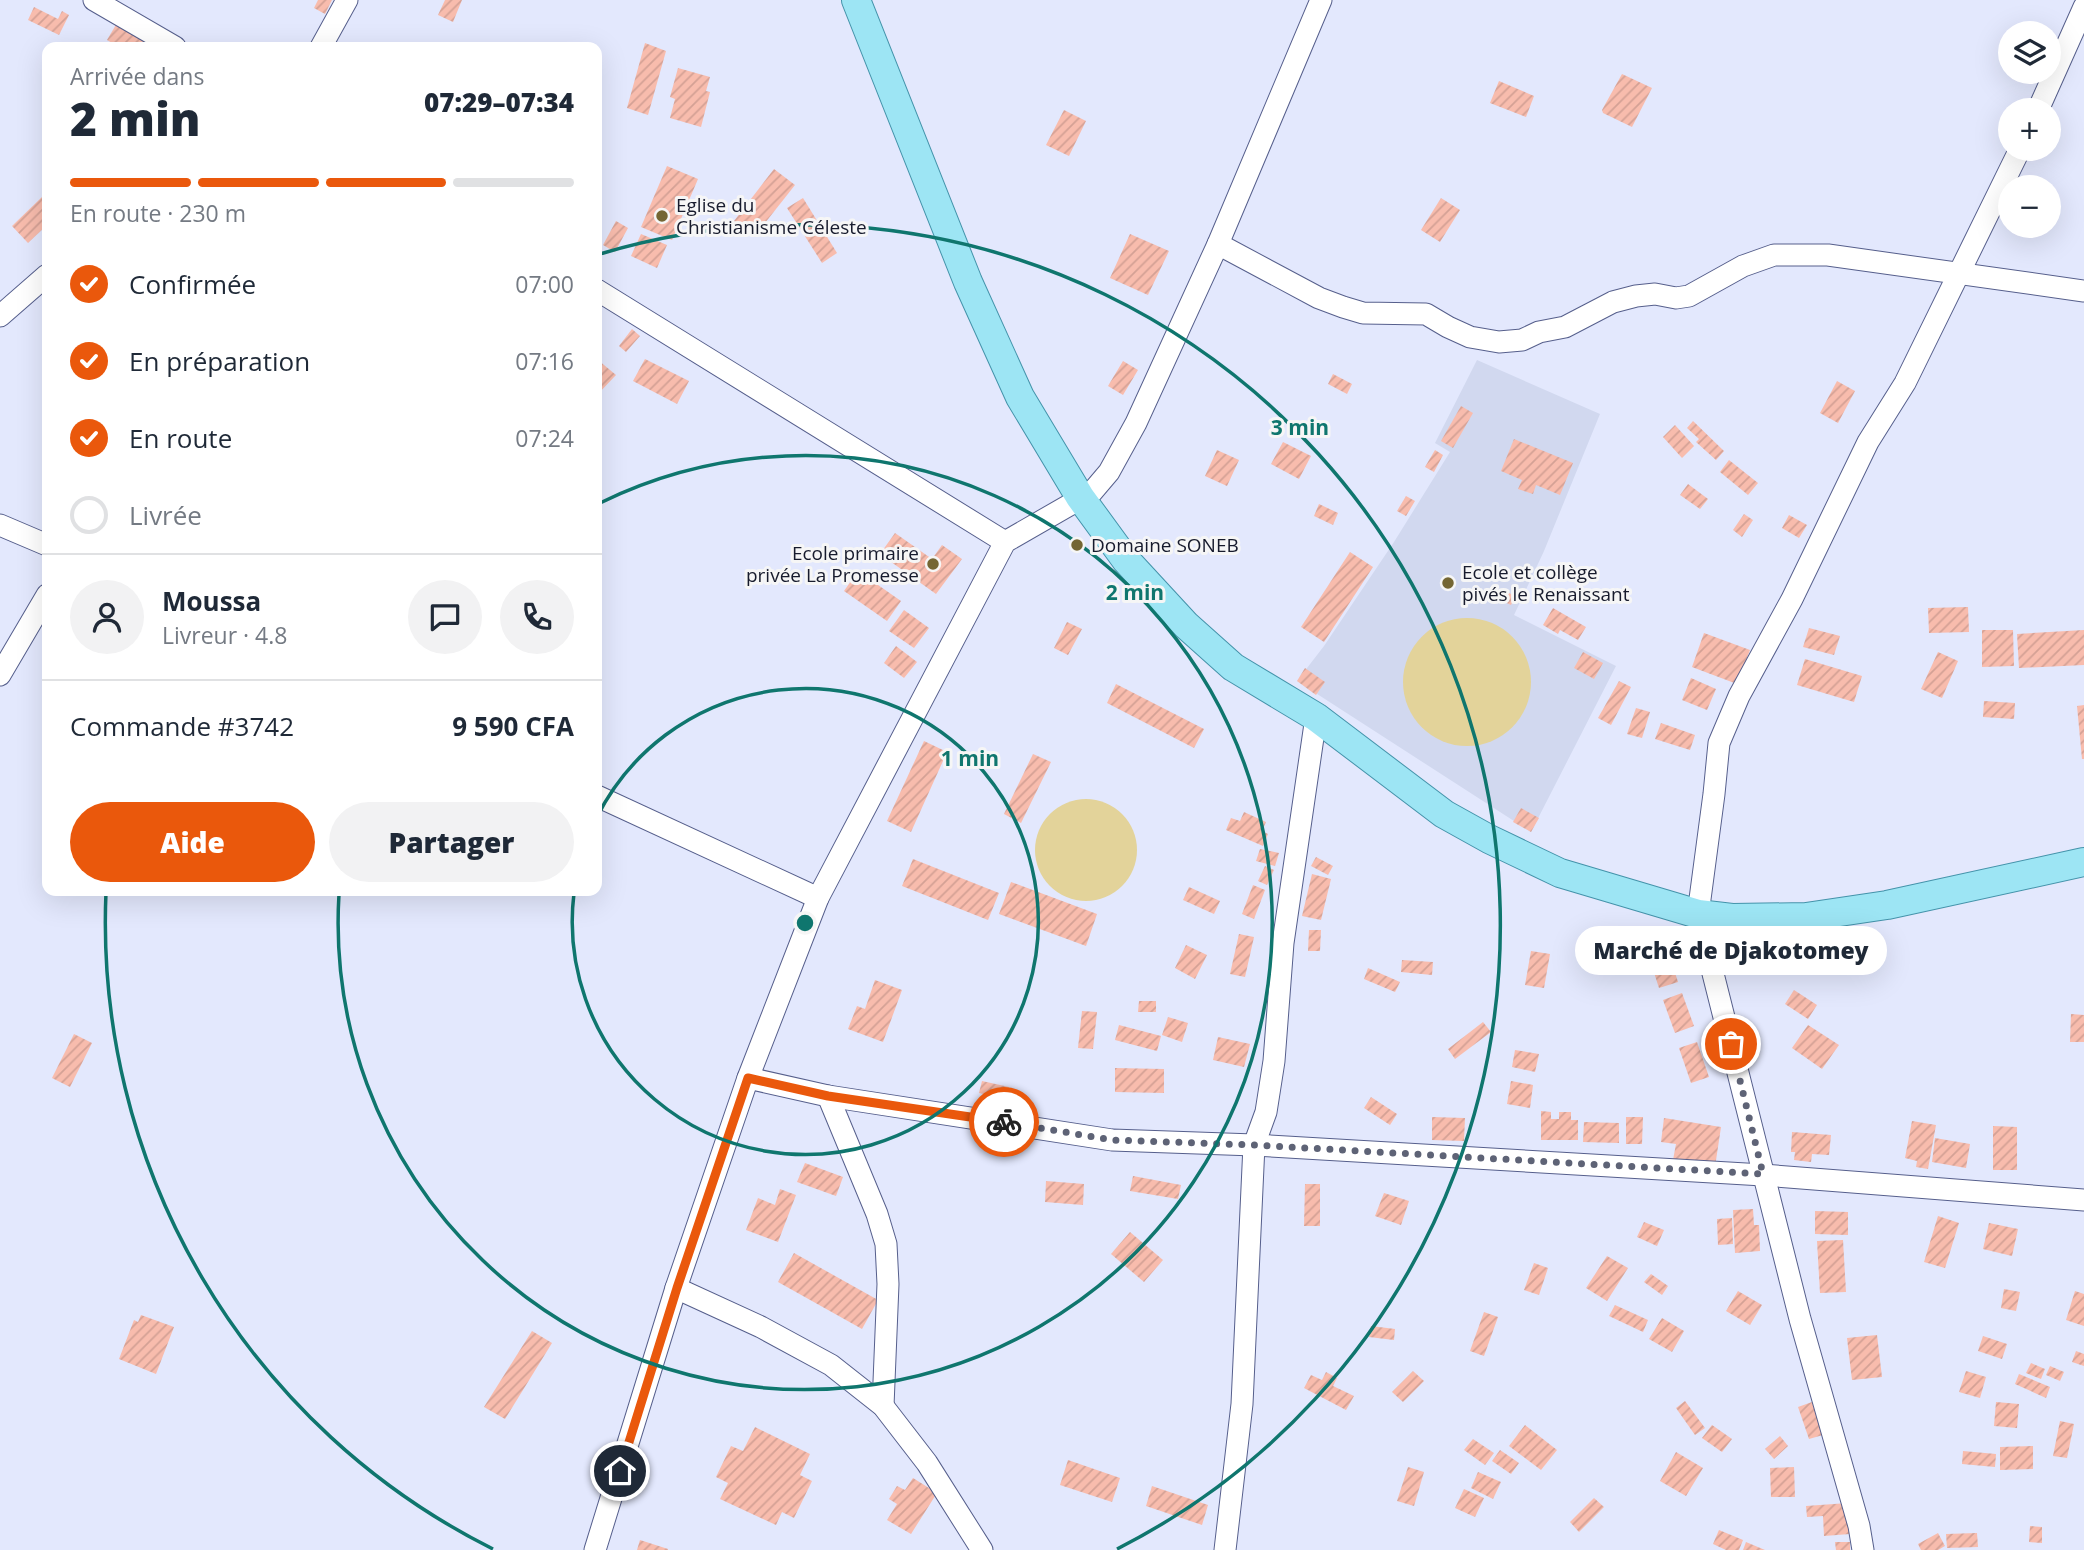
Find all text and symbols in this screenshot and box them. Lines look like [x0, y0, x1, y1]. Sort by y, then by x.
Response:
map controls [1998, 21, 2061, 238]
button: layers [1998, 21, 2061, 84]
text: Arrivée dans [70, 60, 204, 92]
text: 07:29–07:34 [424, 84, 574, 120]
text: 2 min [70, 87, 201, 149]
button: + [1998, 98, 2061, 161]
button: − [1998, 175, 2061, 238]
place label: Eglise du Christianisme Céleste [676, 192, 867, 240]
text: En route · 230 m [70, 197, 246, 229]
marker: Eglise du Christianisme Céleste [654, 208, 670, 224]
icon: check [70, 265, 108, 303]
text: Confirmée [129, 266, 256, 302]
text: 07:00 [515, 268, 574, 300]
icon: check [70, 342, 108, 380]
text: En préparation [129, 343, 310, 379]
text: 07:16 [515, 345, 574, 377]
text: 3 min [1271, 413, 1329, 441]
icon: check [70, 419, 108, 457]
text: En route [129, 420, 232, 456]
text: 07:24 [515, 422, 574, 454]
text: Livrée [129, 497, 202, 533]
place label: Domaine SONEB [1091, 532, 1239, 558]
marker: Domaine SONEB [1069, 537, 1085, 553]
place label: Ecole primaire privée La Promesse [746, 540, 919, 588]
marker: Ecole primaire privée La Promesse [925, 556, 941, 572]
place label: Ecole et collège pivés le Renaissant [1462, 559, 1630, 607]
marker: Ecole et collège pivés le Renaissant [1440, 575, 1456, 591]
text: 2 min [1106, 578, 1164, 606]
button: person [70, 580, 144, 654]
button: chat [408, 580, 482, 654]
button: phone [500, 580, 574, 654]
text: Moussa [162, 583, 261, 619]
text: Livreur · 4.8 [162, 619, 287, 651]
text: Commande #3742 [70, 708, 294, 744]
text: 9 590 CFA [452, 708, 574, 744]
text: 1 min [941, 744, 999, 772]
button: Aide [70, 802, 315, 882]
button: Partager [329, 802, 574, 882]
centre of rings [793, 911, 817, 935]
callout: Marché de Djakotomey [1575, 925, 1887, 974]
text: Marché de Djakotomey [1593, 934, 1869, 966]
pin [1701, 1014, 1761, 1074]
icon: bag [1712, 1025, 1750, 1063]
courier [969, 1087, 1039, 1157]
icon: bike [985, 1103, 1023, 1141]
pin [590, 1441, 650, 1501]
icon: home [601, 1452, 639, 1490]

